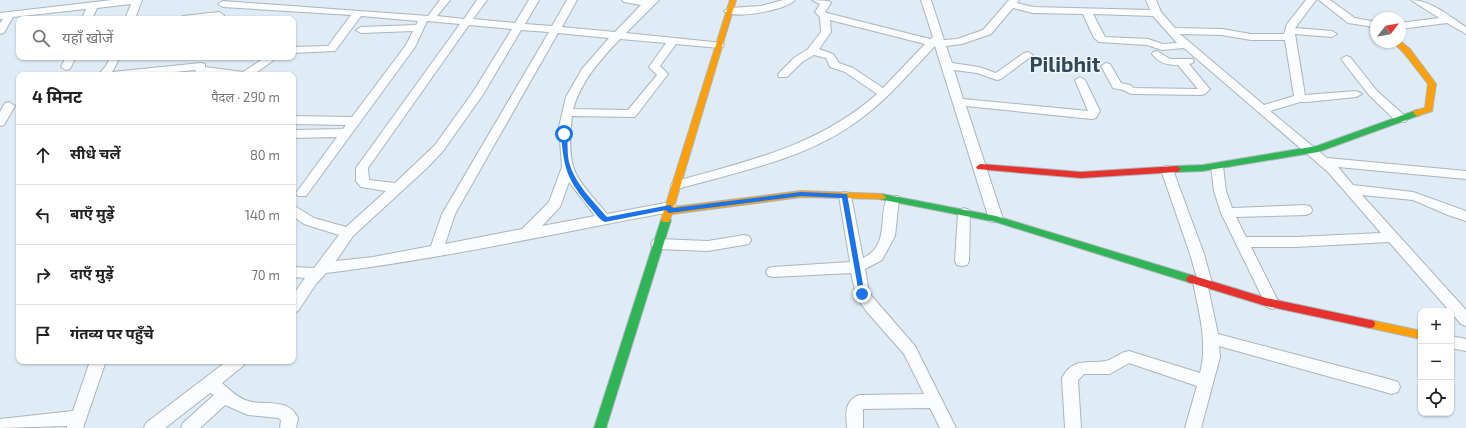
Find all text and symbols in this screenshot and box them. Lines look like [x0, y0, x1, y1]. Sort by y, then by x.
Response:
north arrow [1370, 12, 1406, 48]
search box [16, 16, 296, 60]
icon: search [30, 27, 52, 49]
text: यहाँ खोजें [62, 28, 113, 46]
district label: Pilibhit [1030, 51, 1101, 76]
text: 4 मिनट [32, 86, 82, 106]
text: पैदल · 290 m [211, 89, 280, 105]
route start [555, 125, 573, 143]
icon: ahead [32, 144, 54, 166]
text: सीधे चलें [70, 144, 121, 162]
text: 80 m [250, 147, 280, 163]
icon: left [32, 204, 54, 226]
text: बाएँ मुड़ें [70, 204, 114, 222]
text: 140 m [245, 207, 280, 223]
icon: right [32, 264, 54, 286]
text: दाएँ मुड़ें [70, 264, 114, 282]
text: 70 m [251, 267, 280, 283]
route end [853, 285, 871, 303]
map controls [1418, 308, 1454, 416]
button: + [1418, 308, 1454, 344]
icon: arrive [32, 324, 54, 346]
text: गंतव्य पर पहुँचे [70, 324, 154, 342]
button: − [1418, 344, 1454, 380]
button: locate [1418, 380, 1454, 416]

